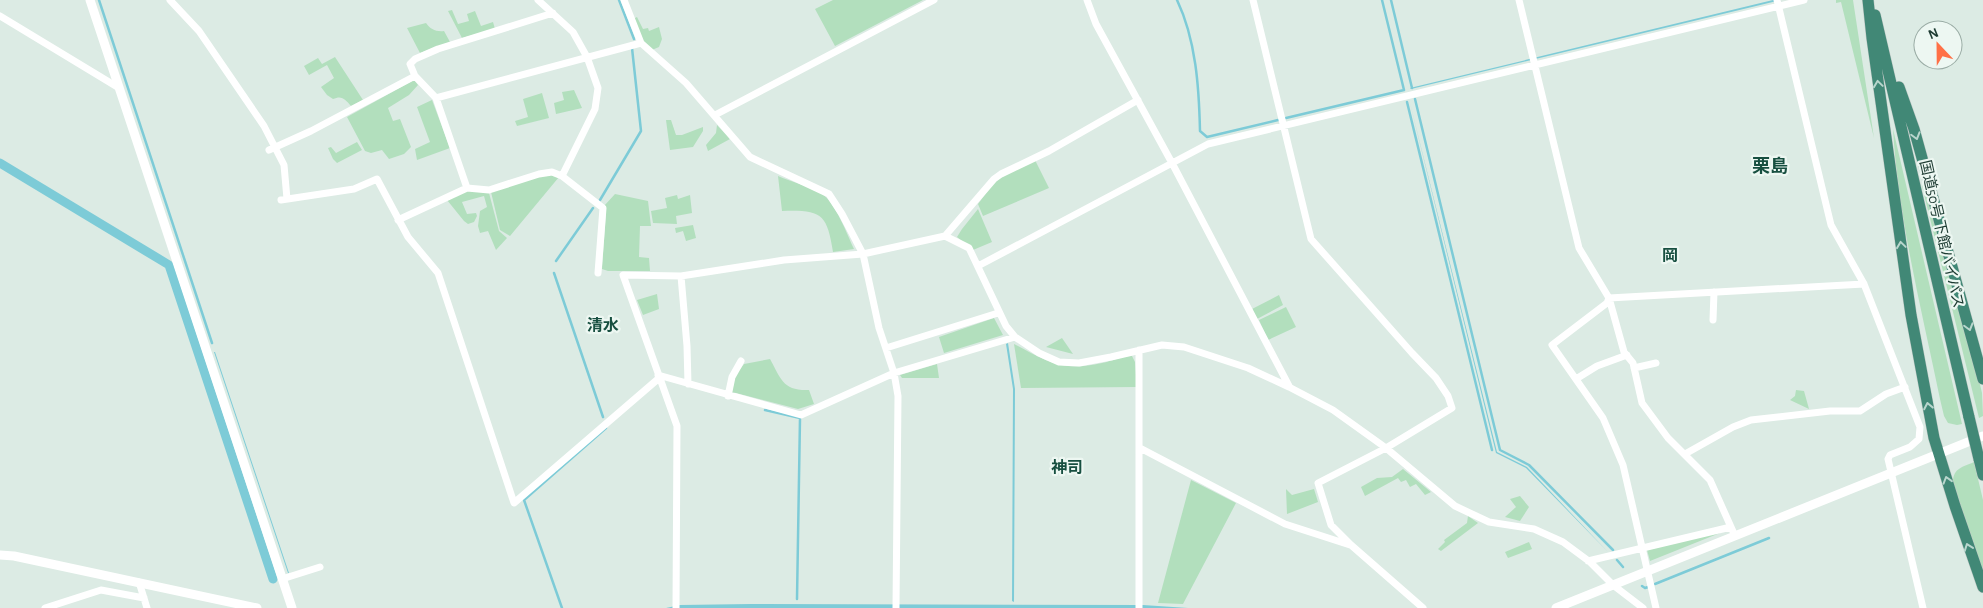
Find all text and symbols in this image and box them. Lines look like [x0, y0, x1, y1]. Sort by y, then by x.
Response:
north arrow [1913, 20, 1963, 70]
text: N [1926, 26, 1941, 42]
one-way arrow [1874, 80, 1884, 89]
one-way arrow [1910, 132, 1921, 141]
district label: 栗島 [1752, 156, 1788, 176]
street label: 国道50号 下館バイパス [1917, 158, 1967, 310]
one-way arrow [1896, 241, 1907, 249]
district label: 岡 [1662, 248, 1678, 264]
district label: 清水 [587, 317, 619, 334]
one-way arrow [1964, 322, 1974, 330]
one-way arrow [1924, 401, 1934, 410]
district label: 神司 [1051, 458, 1083, 476]
one-way arrow [1942, 476, 1952, 484]
one-way arrow [1964, 543, 1974, 552]

